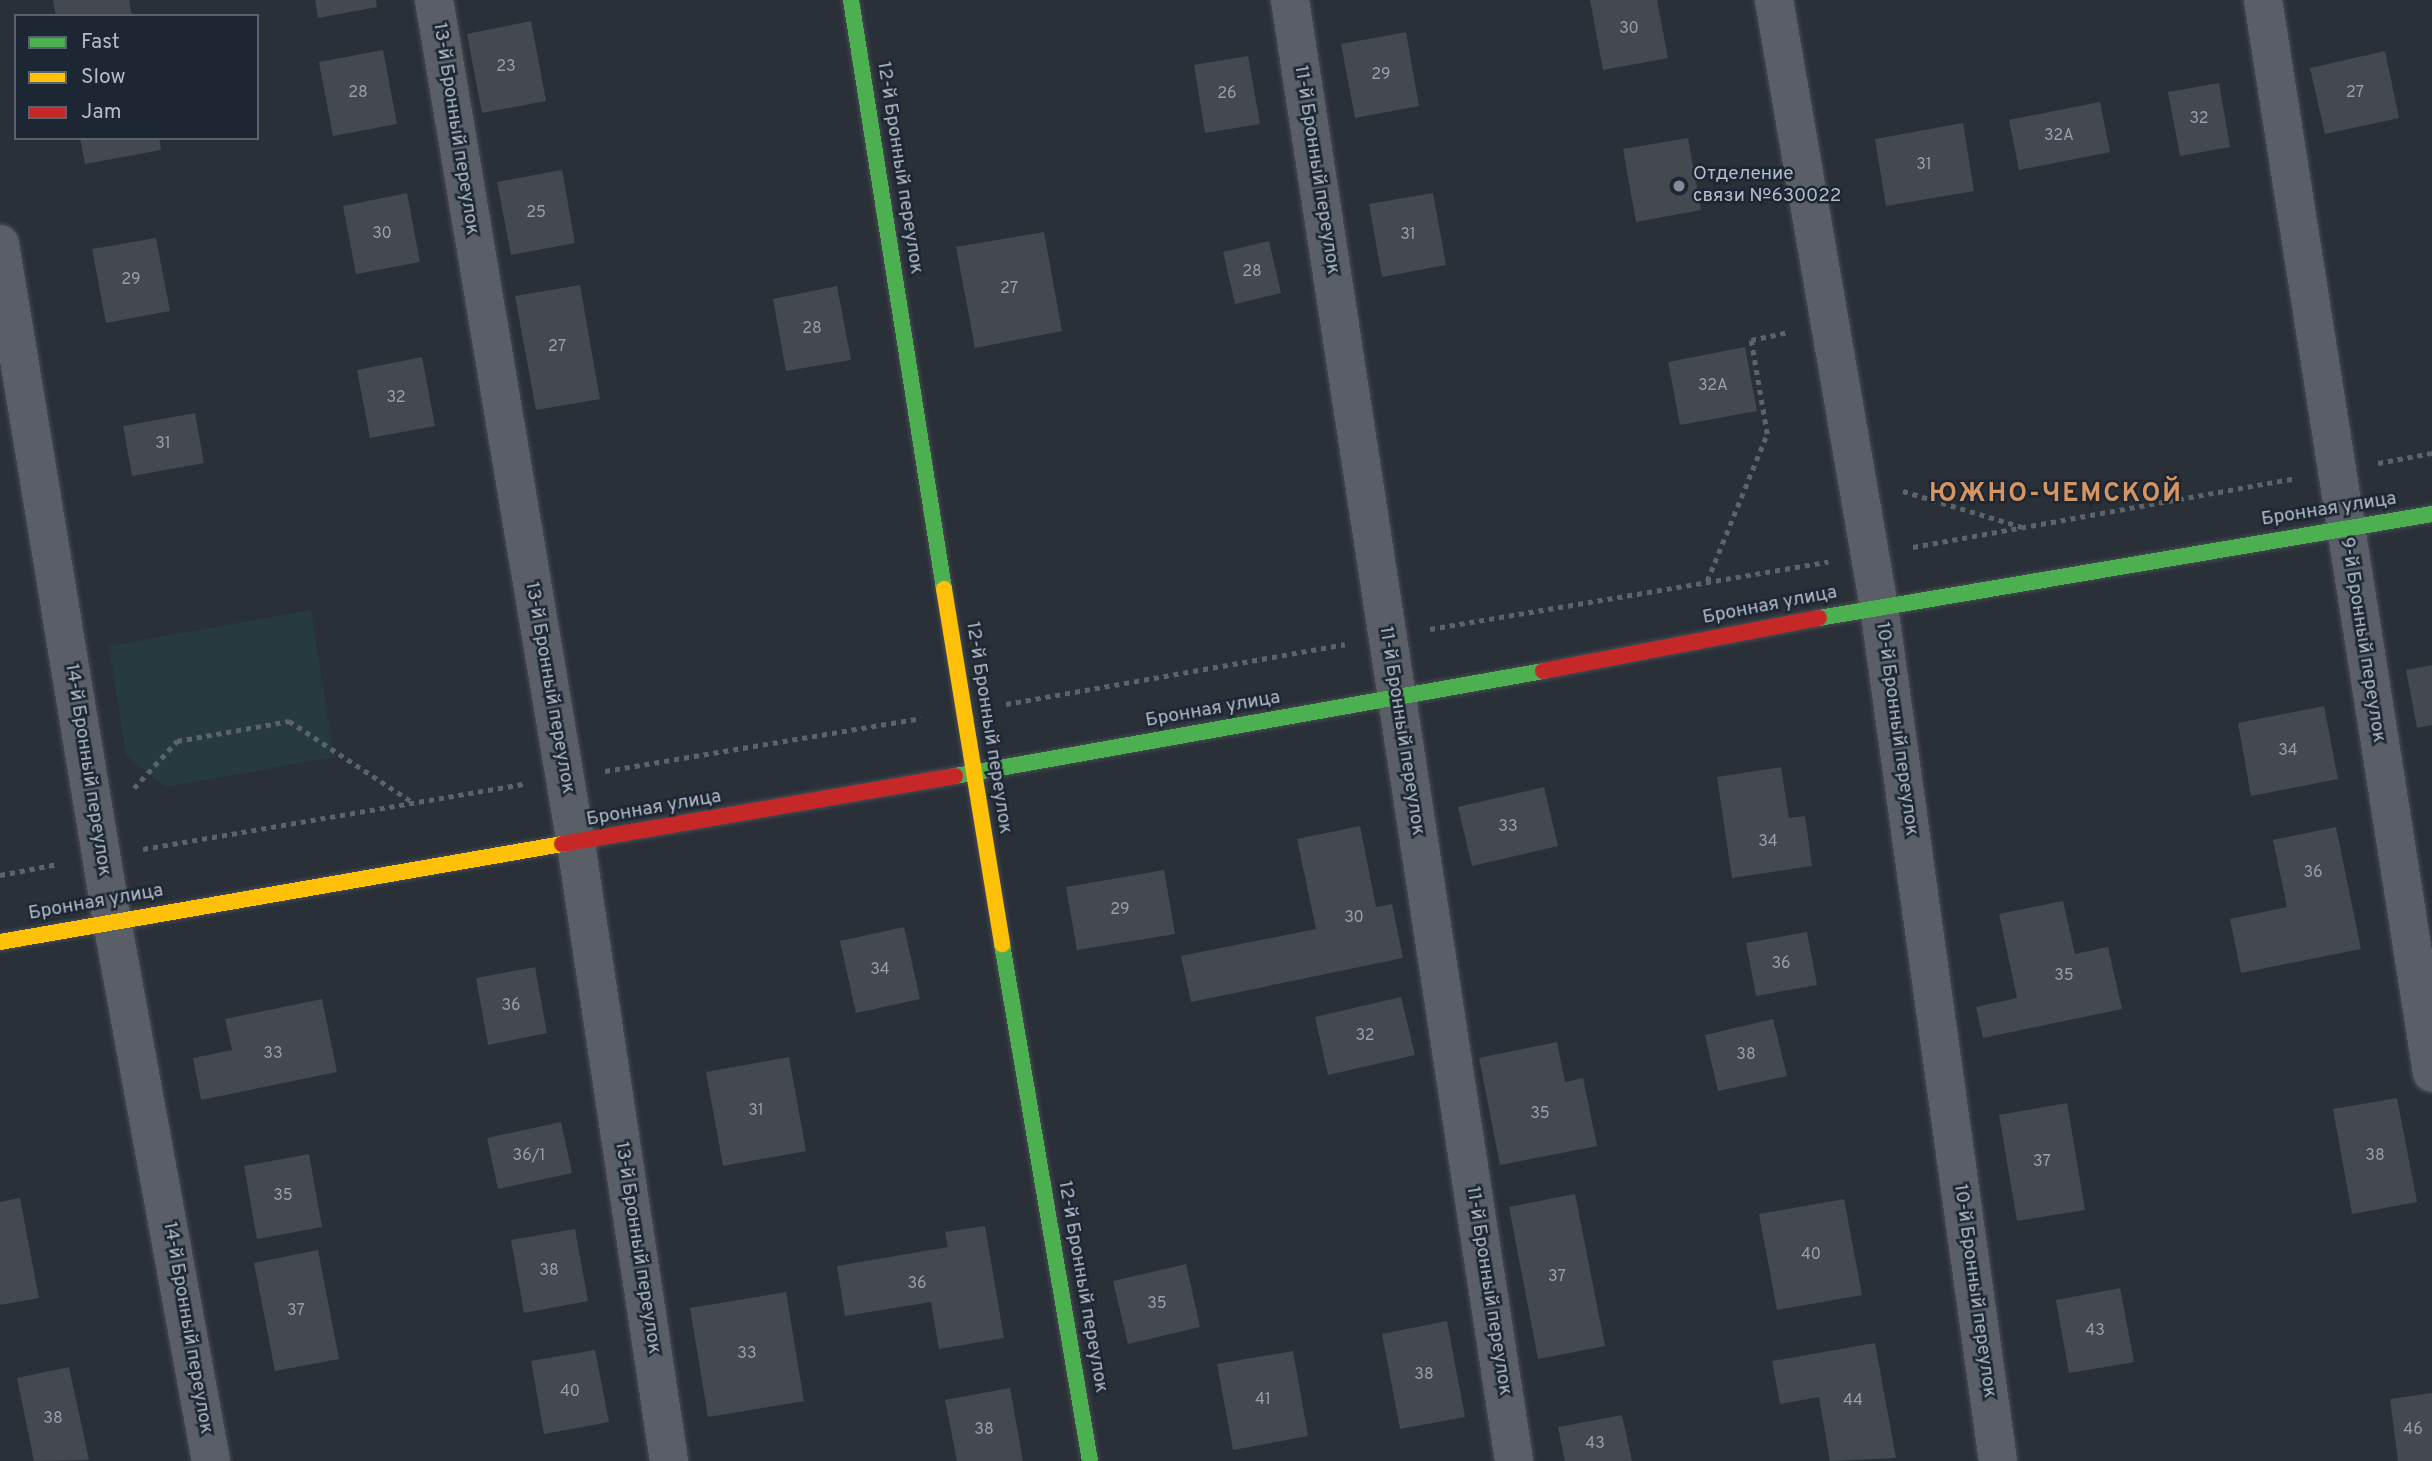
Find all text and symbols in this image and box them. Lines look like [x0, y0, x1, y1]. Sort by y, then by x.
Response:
legend [14, 14, 259, 140]
house number: 30 [1619, 19, 1639, 39]
street label: 13-й Бронный переулок [427, 21, 483, 237]
text: Fast [81, 29, 120, 56]
house number: 23 [496, 57, 516, 77]
street label: 12-й Бронный переулок [871, 60, 927, 276]
text: Slow [81, 64, 126, 91]
street label: 11-й Бронный переулок [1288, 64, 1344, 276]
house number: 29 [1371, 65, 1391, 85]
house number: 28 [348, 83, 368, 103]
house number: 27 [2346, 83, 2364, 103]
house number: 26 [1217, 84, 1237, 104]
text: Jam [81, 99, 122, 126]
house number: 32 [2189, 109, 2209, 129]
house number: 32А [2044, 126, 2074, 146]
house number: 31 [1916, 155, 1932, 175]
place label: Отделение связи №630022 [1693, 164, 1841, 208]
marker: Отделение связи №630022 [1671, 178, 1687, 194]
house number: 25 [526, 203, 546, 223]
house number: 30 [372, 224, 392, 244]
house number: 31 [1400, 225, 1416, 245]
house number: 28 [1242, 262, 1262, 282]
house number: 29 [121, 270, 141, 290]
house number: 27 [1000, 279, 1018, 299]
house number: 28 [802, 319, 822, 339]
house number: 27 [548, 337, 566, 357]
house number: 32А [1698, 376, 1728, 396]
house number: 32 [386, 388, 406, 408]
house number: 31 [155, 434, 171, 454]
district label: ЮЖНО-ЧЕМСКОЙ [1931, 479, 2181, 511]
street label: Бронная улица [2260, 488, 2398, 532]
street label: 9-й Бронный переулок [2335, 536, 2389, 744]
street label: 13-й Бронный переулок [519, 580, 579, 796]
street label: Бронная улица [1701, 582, 1839, 630]
street label: 12-й Бронный переулок [960, 620, 1016, 836]
street label: 10-й Бронный переулок [1870, 621, 1922, 837]
street label: 11-й Бронный переулок [1373, 625, 1429, 837]
street label: 14-й Бронный переулок [59, 662, 115, 878]
street label: Бронная улица [1144, 687, 1282, 733]
house number: 34 [2278, 741, 2298, 761]
street label: Бронная улица [585, 786, 723, 832]
house number: 33 [1498, 817, 1518, 837]
house number: 34 [1758, 832, 1778, 852]
house number: 36 [2303, 863, 2323, 883]
street label: Бронная улица [27, 880, 165, 926]
house number: 29 [1110, 900, 1130, 920]
house number: 30 [1344, 908, 1364, 928]
house number: 36 [1771, 954, 1791, 974]
house number: 34 [870, 960, 890, 980]
house number: 35 [2054, 966, 2074, 986]
house number: 36 [501, 996, 521, 1016]
house number: 32 [1355, 1026, 1375, 1046]
house number: 33 [263, 1044, 283, 1064]
house number: 38 [1736, 1045, 1756, 1065]
house number: 31 [748, 1101, 764, 1121]
house number: 35 [1530, 1104, 1550, 1124]
street label: 13-й Бронный переулок [609, 1140, 665, 1356]
house number: 36/1 [513, 1146, 545, 1166]
house number: 38 [2365, 1146, 2385, 1166]
house number: 37 [2033, 1152, 2051, 1172]
street label: 12-й Бронный переулок [1052, 1179, 1112, 1395]
street label: 10-й Бронный переулок [1948, 1183, 2000, 1399]
street label: 11-й Бронный переулок [1460, 1185, 1516, 1397]
house number: 35 [273, 1186, 293, 1206]
street label: 14-й Бронный переулок [157, 1220, 217, 1436]
house number: 40 [1801, 1245, 1821, 1265]
house number: 38 [539, 1261, 559, 1281]
house number: 37 [1548, 1267, 1566, 1287]
house number: 36 [907, 1274, 927, 1294]
house number: 35 [1147, 1294, 1167, 1314]
house number: 37 [287, 1301, 305, 1321]
house number: 43 [2085, 1321, 2105, 1341]
house number: 33 [737, 1344, 757, 1364]
house number: 38 [1414, 1365, 1434, 1385]
house number: 40 [560, 1382, 580, 1402]
house number: 41 [1255, 1390, 1271, 1410]
house number: 44 [1843, 1391, 1863, 1411]
house number: 38 [43, 1409, 63, 1429]
house number: 38 [974, 1420, 994, 1440]
house number: 46 [2403, 1420, 2423, 1440]
house number: 43 [1585, 1434, 1605, 1454]

